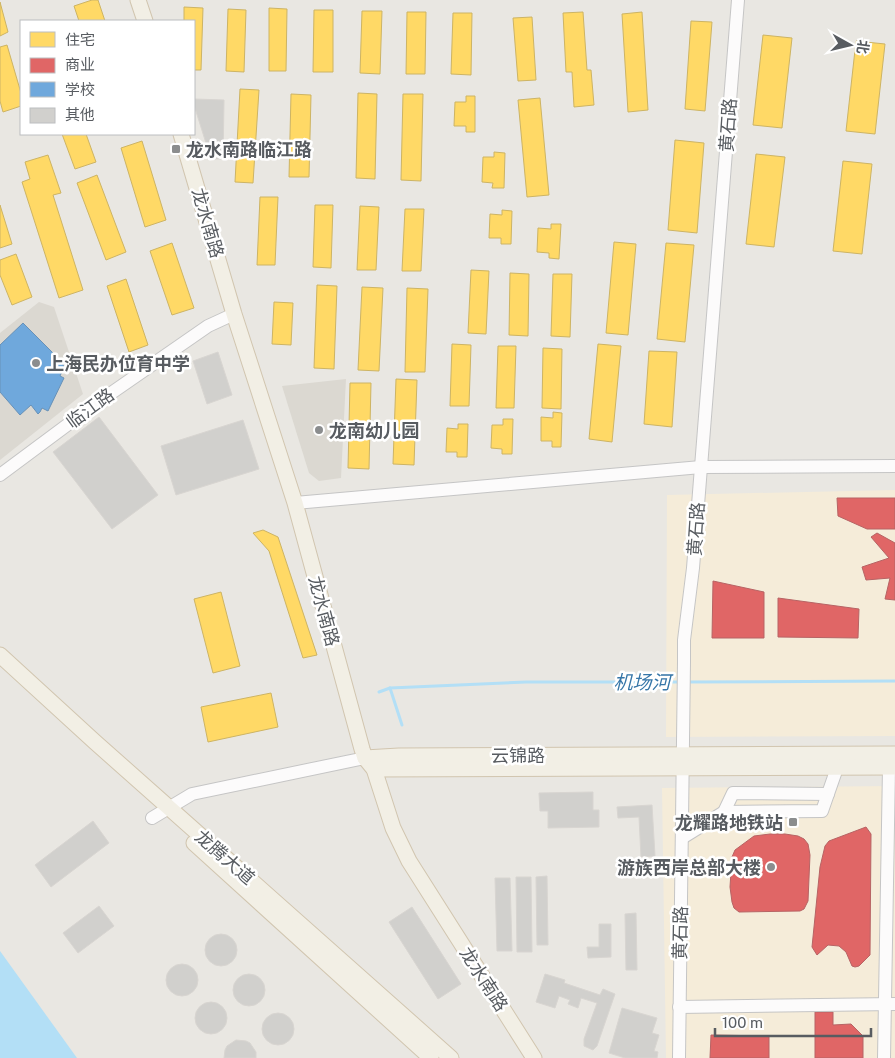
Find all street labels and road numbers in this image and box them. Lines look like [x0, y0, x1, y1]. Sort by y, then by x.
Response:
street label: 黄石路 [716, 97, 740, 153]
street label: 龙水南路 [188, 186, 228, 260]
street label: 临江路 [62, 384, 118, 432]
street label: 黄石路 [684, 501, 708, 557]
street label: 龙水南路 [305, 574, 343, 648]
street label: 云锦路 [491, 745, 545, 766]
street label: 龙腾大道 [191, 825, 259, 889]
street label: 黄石路 [669, 906, 691, 960]
street label: 龙水南路 [456, 943, 512, 1015]

